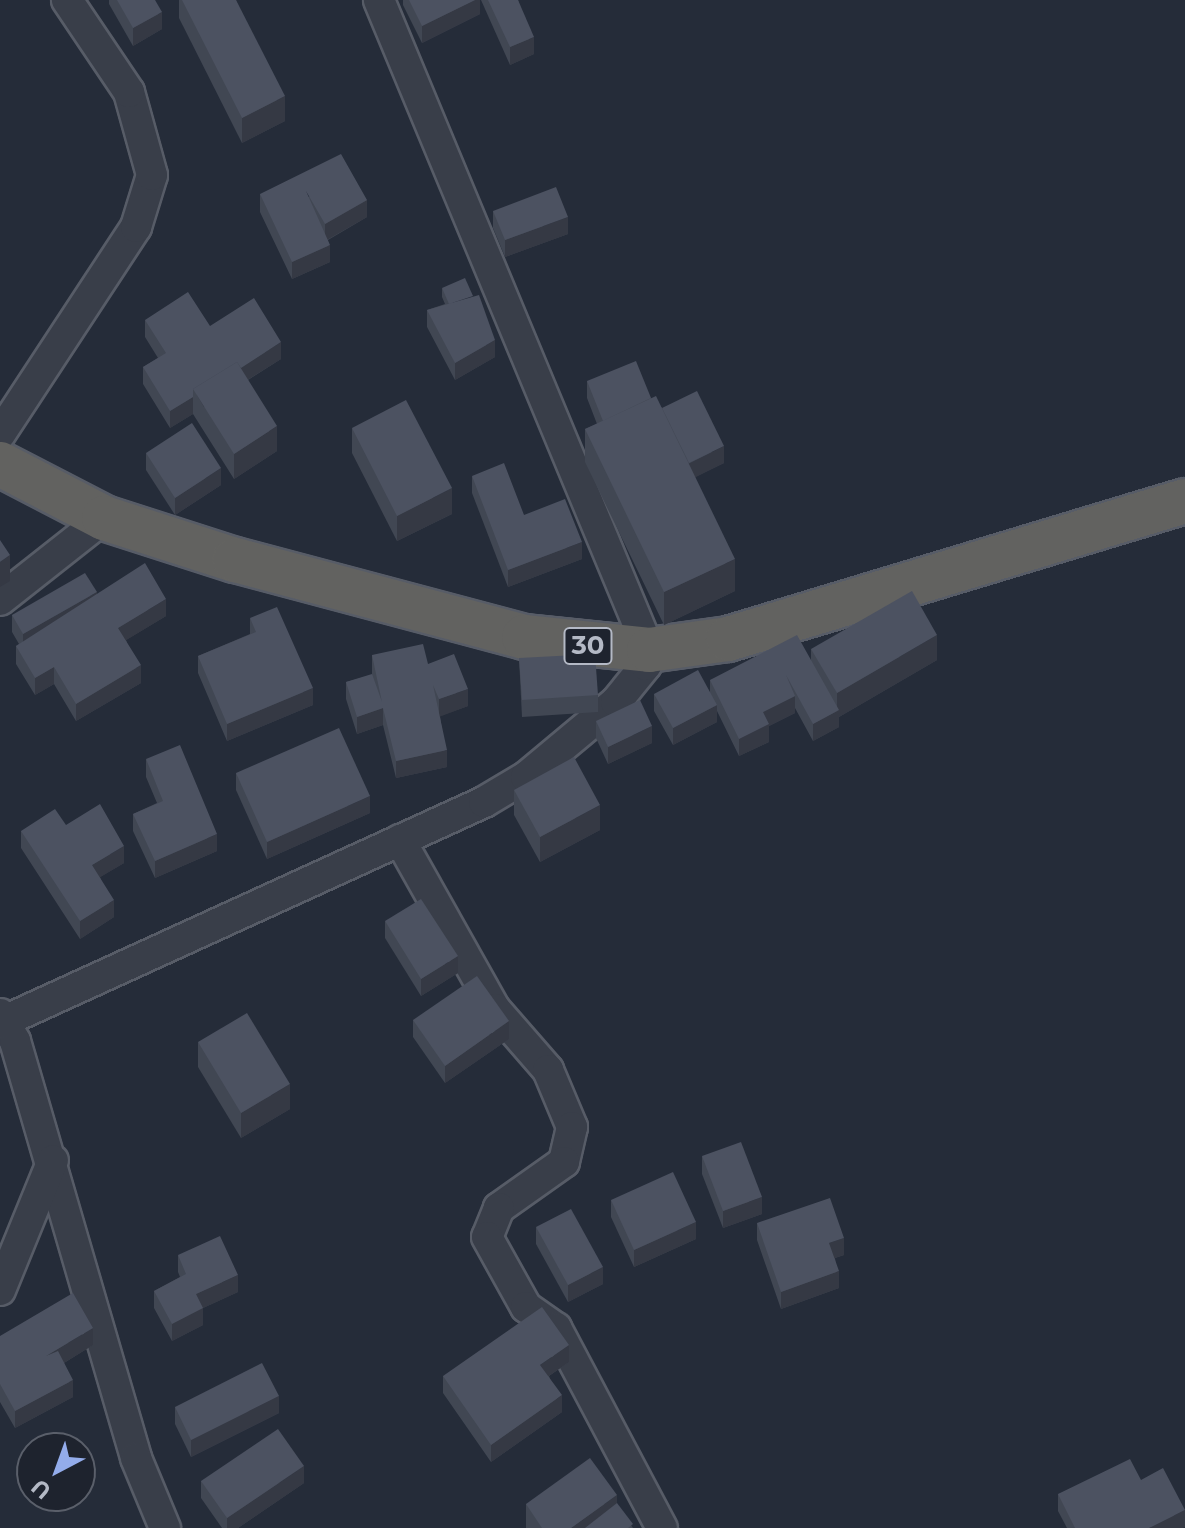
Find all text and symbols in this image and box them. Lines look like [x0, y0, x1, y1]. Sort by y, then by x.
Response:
road number: 30 [562, 624, 614, 668]
north arrow [16, 1432, 96, 1512]
text: U [26, 1473, 57, 1505]

